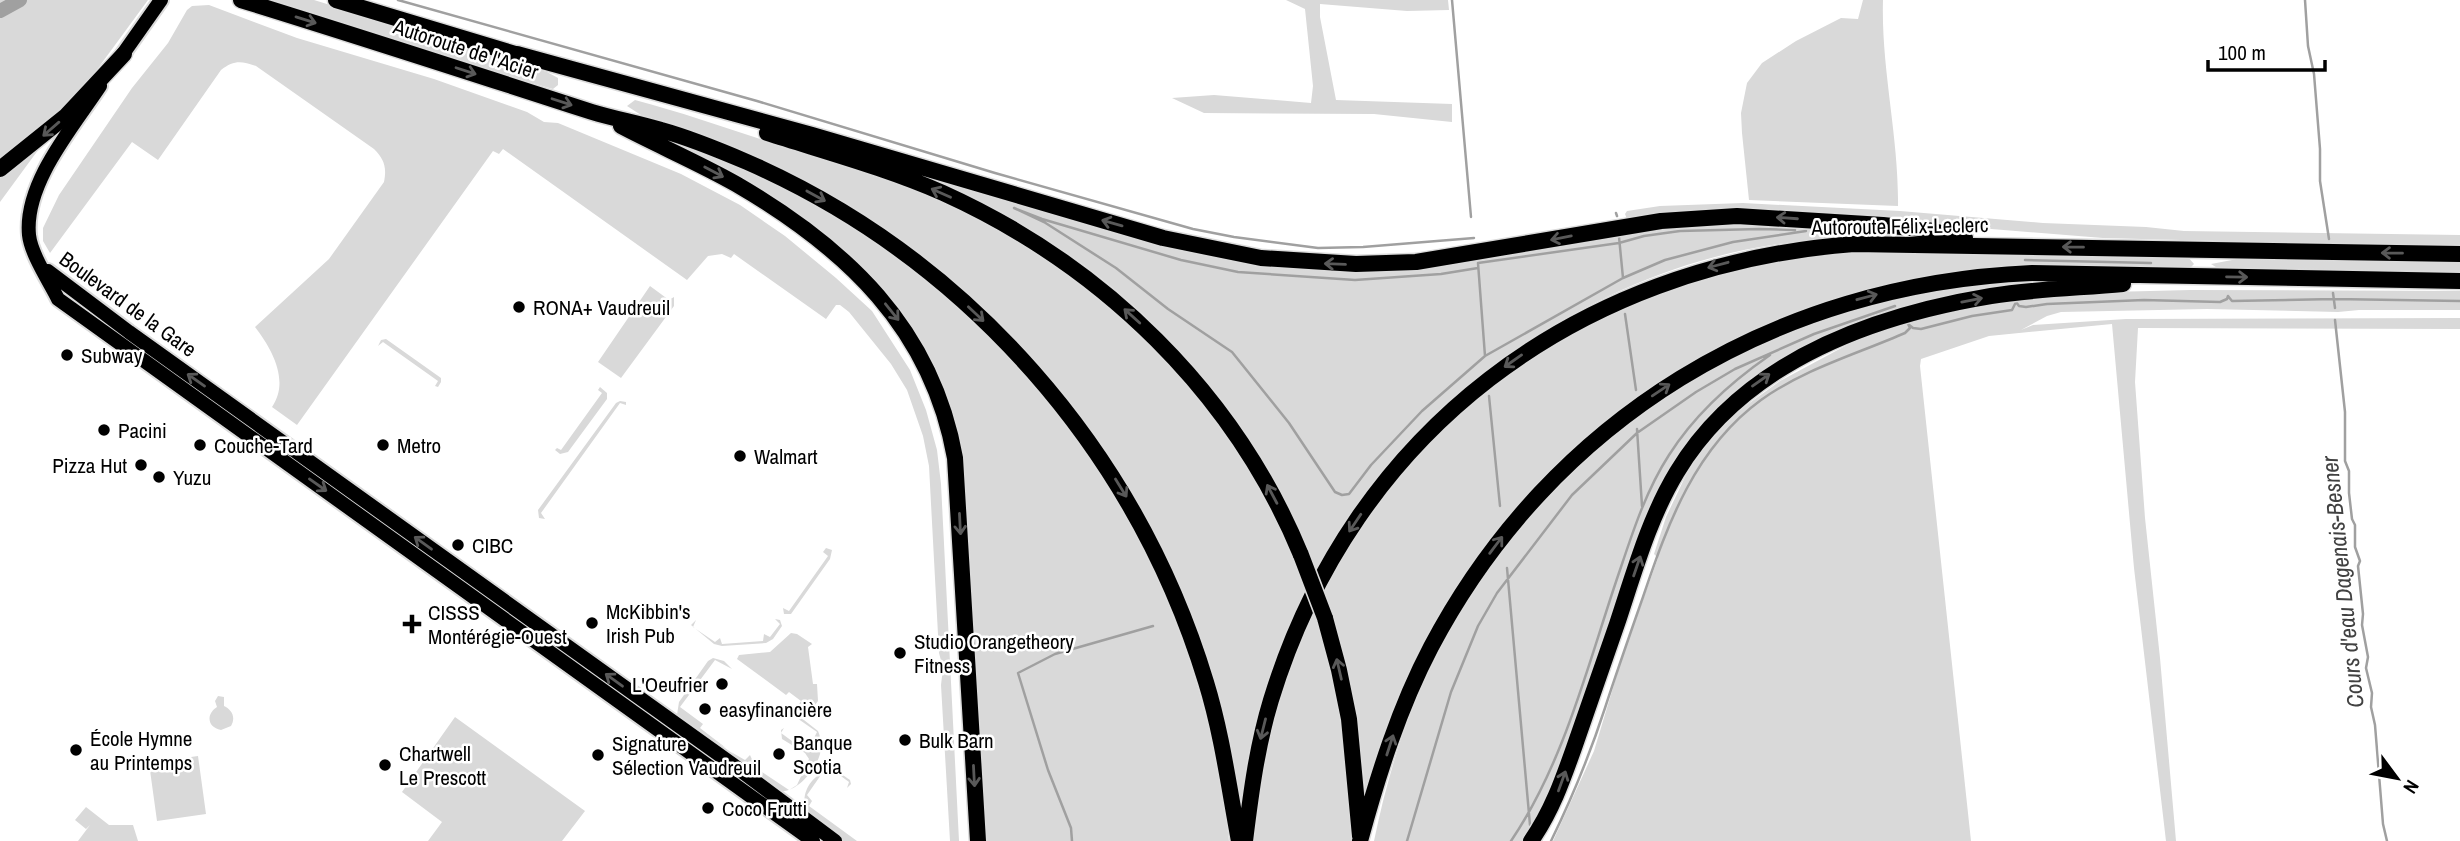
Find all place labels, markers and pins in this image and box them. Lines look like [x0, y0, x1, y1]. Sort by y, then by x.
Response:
place label: RONA+ Vaudreuil [533, 293, 670, 322]
marker: RONA+ Vaudreuil [511, 299, 527, 315]
place label: Subway [81, 341, 143, 370]
marker: Subway [59, 347, 75, 363]
place label: Pacini [118, 416, 167, 445]
marker: Pacini [96, 422, 112, 438]
place label: Couche-Tard [214, 431, 313, 460]
place label: Metro [397, 431, 441, 460]
marker: Couche-Tard [192, 437, 208, 453]
marker: Metro [375, 437, 391, 453]
place label: Walmart [754, 442, 818, 471]
marker: Walmart [732, 448, 748, 464]
place label: Pizza Hut [52, 451, 127, 480]
marker: Pizza Hut [133, 457, 149, 473]
place label: Yuzu [173, 463, 211, 492]
marker: Yuzu [151, 469, 167, 485]
place label: CIBC [472, 531, 513, 560]
marker: CIBC [450, 537, 466, 553]
place label: McKibbin's Irish Pub [606, 597, 691, 650]
place label: CISSS Montérégie-Ouest [428, 598, 567, 651]
marker: CISSS Montérégie-Ouest [402, 614, 422, 634]
marker: McKibbin's Irish Pub [584, 615, 600, 631]
place label: Studio Orangetheory Fitness [914, 627, 1074, 680]
marker: Studio Orangetheory Fitness [892, 645, 908, 661]
place label: L'Oeufrier [632, 670, 708, 699]
marker: L'Oeufrier [714, 676, 730, 692]
place label: easyfinancière [719, 695, 832, 724]
marker: easyfinancière [697, 701, 713, 717]
place label: École Hymne au Printemps [90, 724, 192, 777]
place label: Bulk Barn [919, 726, 994, 755]
place label: Banque Scotia [793, 728, 852, 781]
place label: Signature Sélection Vaudreuil [612, 729, 761, 782]
marker: Bulk Barn [897, 732, 913, 748]
place label: Chartwell Le Prescott [399, 739, 486, 792]
marker: École Hymne au Printemps [68, 742, 84, 758]
marker: Banque Scotia [771, 746, 787, 762]
marker: Signature Sélection Vaudreuil [590, 747, 606, 763]
marker: Chartwell Le Prescott [377, 757, 393, 773]
place label: Coco Frutti [722, 794, 807, 823]
marker: Coco Frutti [700, 800, 716, 816]

